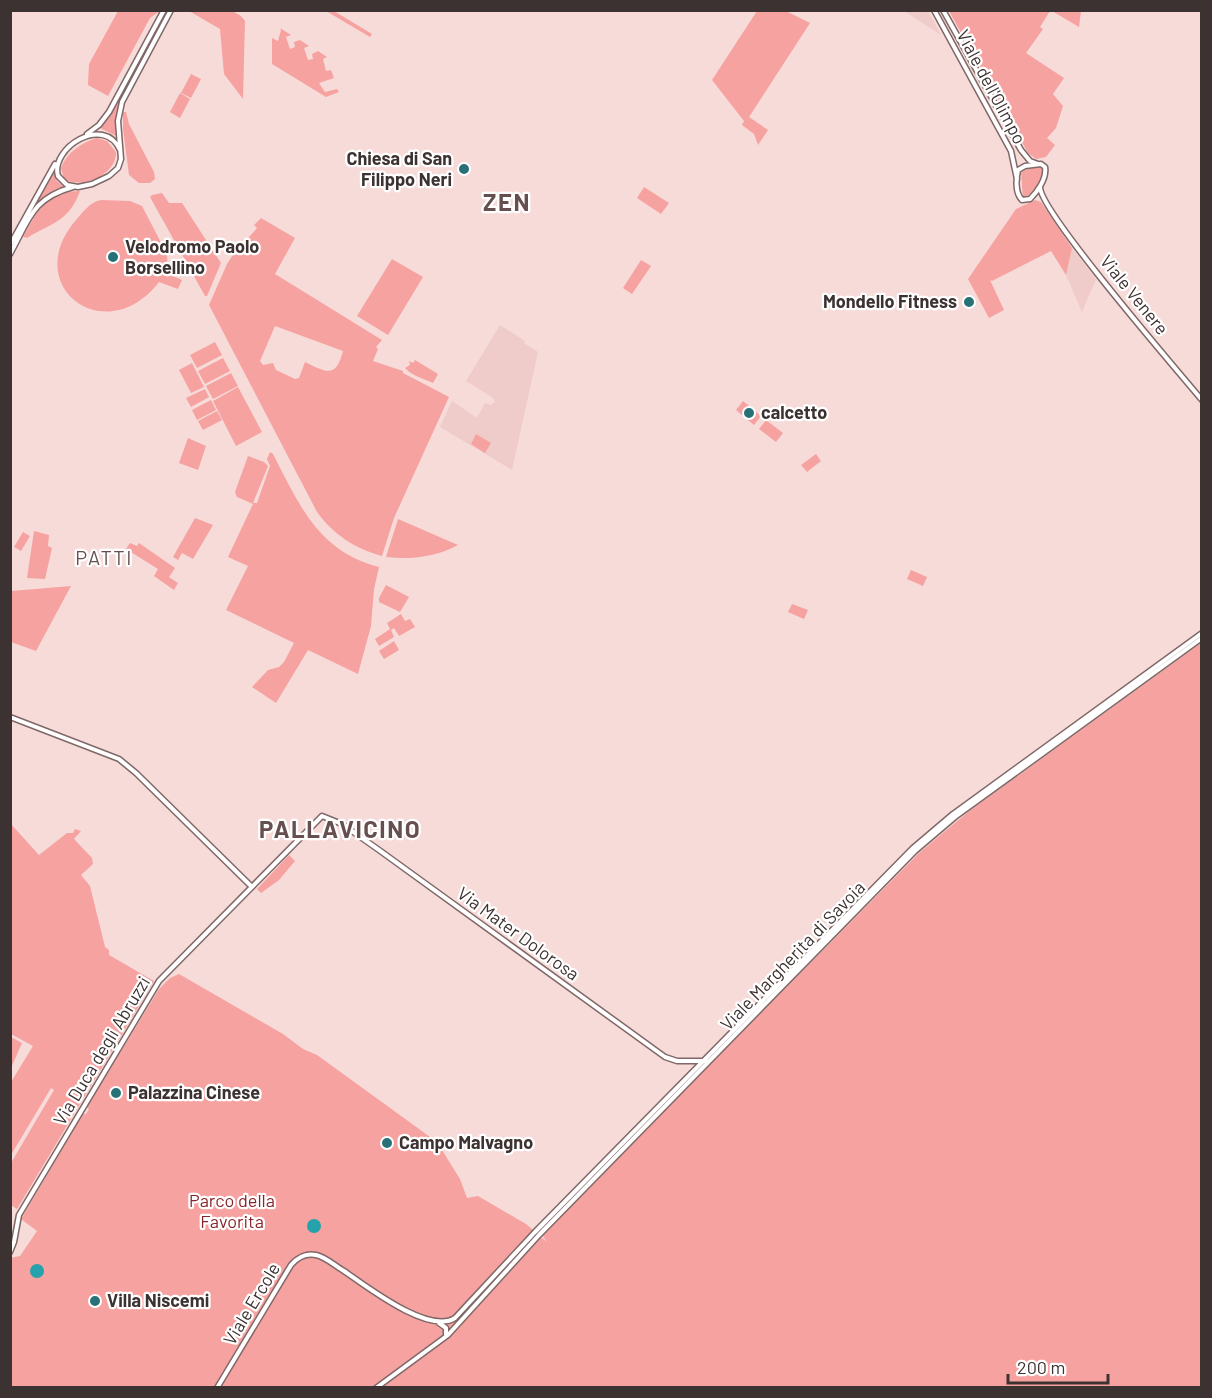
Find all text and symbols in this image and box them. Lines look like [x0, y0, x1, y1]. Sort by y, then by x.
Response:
street label: Viale dell'Olimpo [953, 26, 1031, 147]
place label: Chiesa di San Filippo Neri [346, 147, 452, 190]
marker: Chiesa di San Filippo Neri [457, 162, 471, 176]
district label: ZEN [483, 187, 531, 216]
place label: Velodromo Paolo Borsellino [125, 235, 259, 278]
marker: Velodromo Paolo Borsellino [106, 250, 120, 264]
street label: Viale Venere [1096, 250, 1174, 339]
place label: Mondello Fitness [823, 290, 957, 312]
marker: Mondello Fitness [962, 295, 976, 309]
place label: calcetto [761, 401, 827, 423]
marker: calcetto [742, 406, 756, 420]
district label: PATTI [75, 545, 133, 569]
district label: PALLAVICINO [259, 814, 421, 843]
street label: Viale Margherita di Savoia [715, 876, 869, 1034]
street label: Via Mater Dolorosa [453, 882, 584, 985]
street label: Via Duca degli Abruzzi [48, 972, 154, 1129]
place label: Palazzina Cinese [128, 1081, 260, 1103]
marker: Palazzina Cinese [109, 1086, 123, 1100]
place label: Campo Malvagno [399, 1131, 533, 1153]
marker: Campo Malvagno [380, 1136, 394, 1150]
park label: Parco della Favorita [189, 1189, 275, 1232]
street label: Viale Ercole [218, 1258, 284, 1349]
place label: Villa Niscemi [107, 1289, 209, 1311]
marker: Villa Niscemi [88, 1294, 102, 1308]
scale bar [1008, 1347, 1108, 1385]
text: 200 m [1017, 1356, 1065, 1378]

